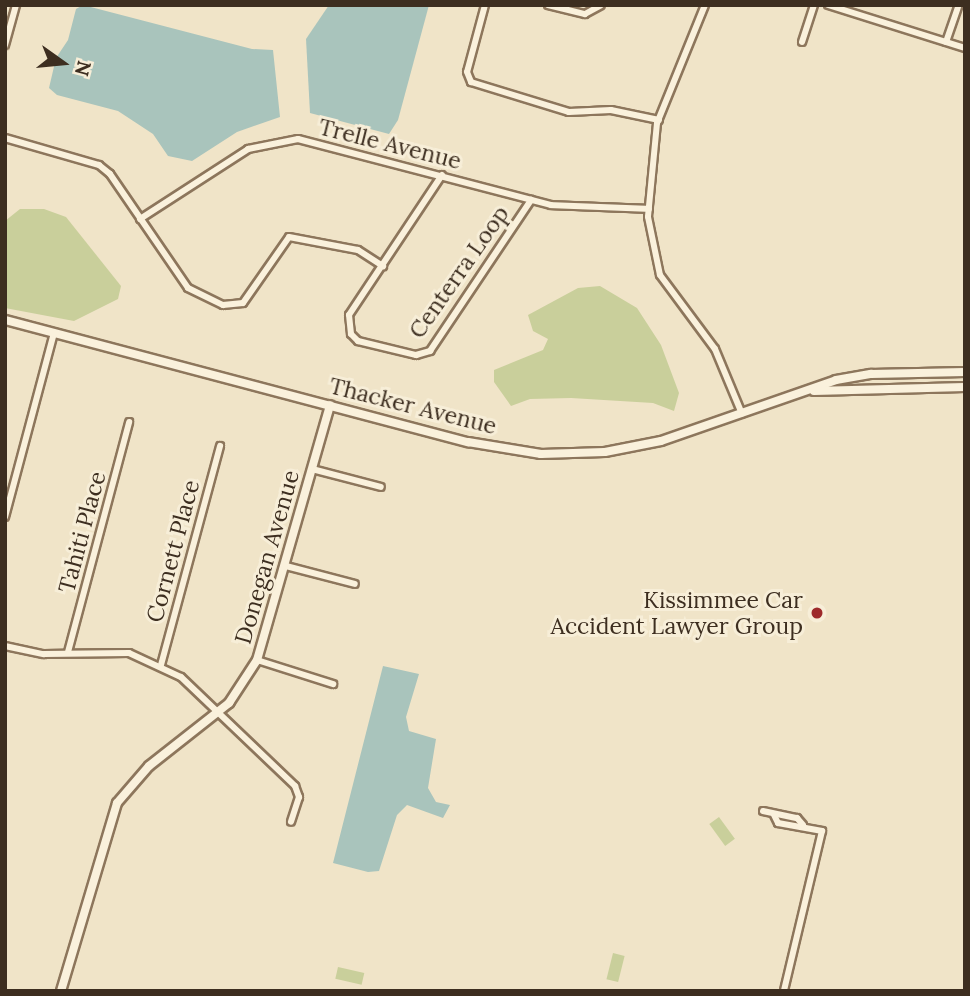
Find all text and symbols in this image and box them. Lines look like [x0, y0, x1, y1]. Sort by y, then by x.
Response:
north arrow [28, 28, 98, 98]
text: N [70, 58, 97, 79]
street label: Trelle Avenue [316, 113, 464, 175]
street label: Centerra Loop [403, 200, 515, 344]
street label: Thacker Avenue [327, 372, 499, 440]
street label: Donegan Avenue [229, 467, 305, 647]
street label: Tahiti Place [53, 468, 111, 596]
street label: Cornett Place [141, 477, 205, 625]
place label: Kissimmee Car Accident Lawyer Group [551, 586, 803, 640]
marker: Kissimmee Car Accident Lawyer Group [809, 605, 825, 621]

